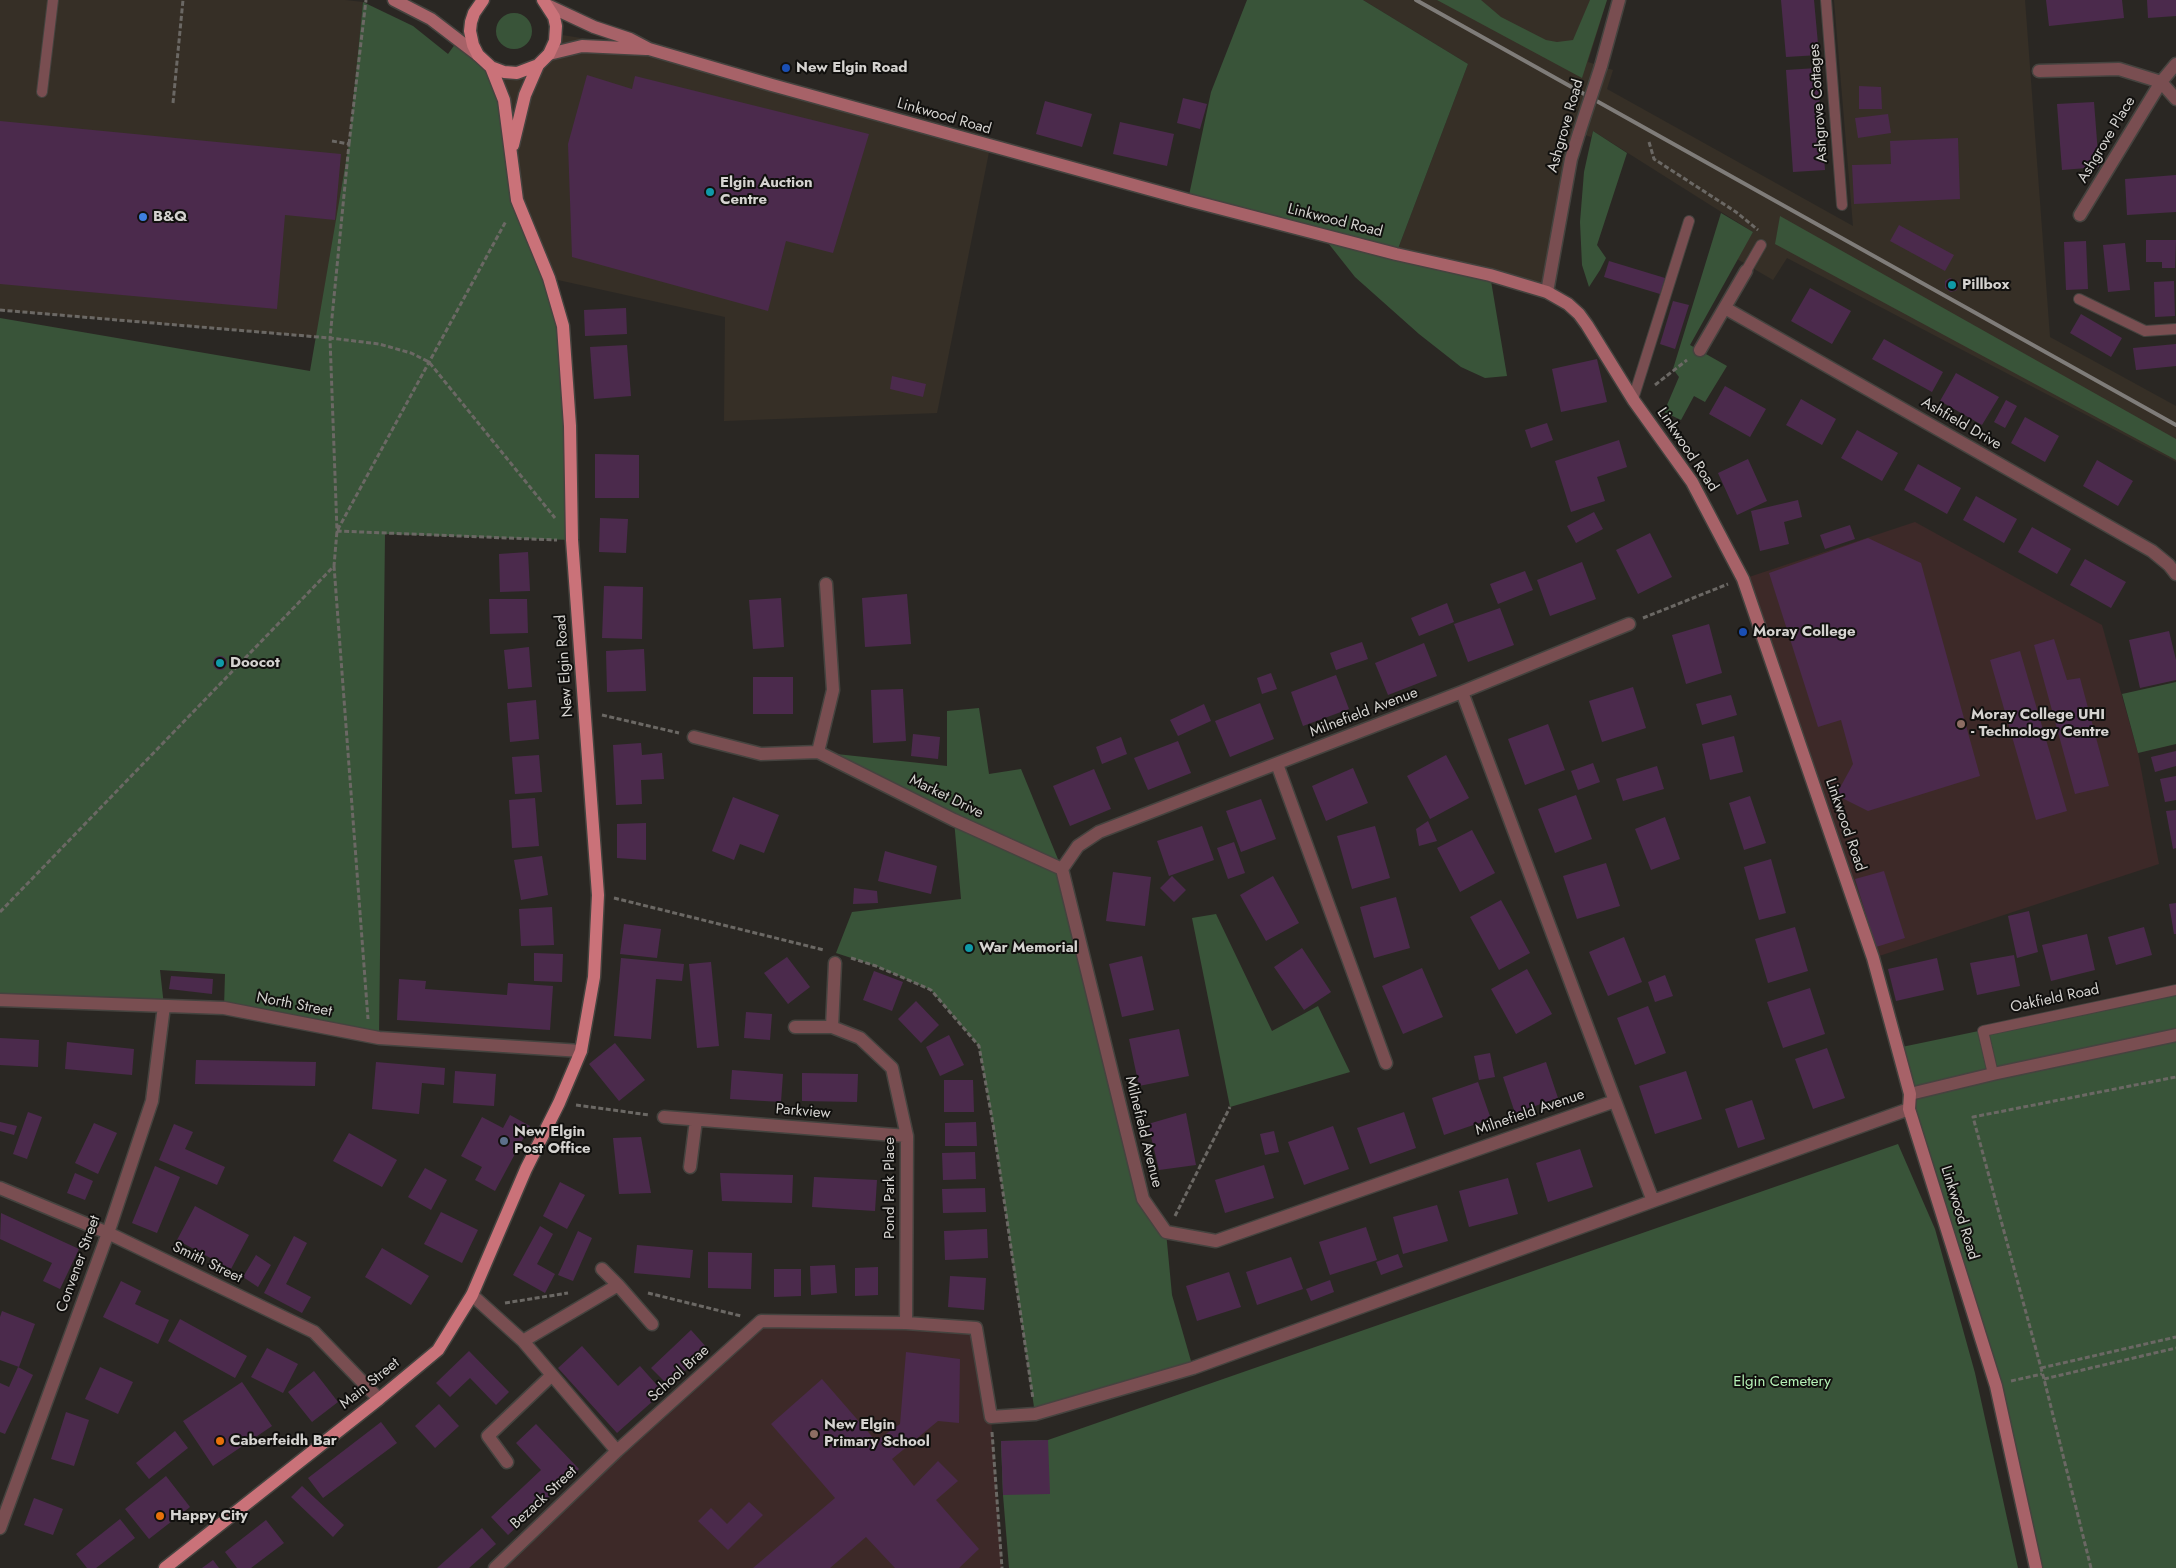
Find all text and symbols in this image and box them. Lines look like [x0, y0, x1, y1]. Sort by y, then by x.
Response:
street label: Ashgrove Cottages [1806, 43, 1832, 163]
place label: New Elgin Road [796, 59, 908, 77]
marker: New Elgin Road [780, 62, 792, 74]
street label: Ashgrove Road [1544, 77, 1588, 175]
street label: Ashgrove Place [2074, 94, 2140, 186]
street label: Linkwood Road [895, 95, 993, 139]
place label: Elgin Auction Centre [720, 174, 813, 209]
marker: Elgin Auction Centre [704, 186, 716, 198]
street label: Linkwood Road [1286, 201, 1384, 241]
place label: B&Q [153, 208, 187, 226]
marker: B&Q [137, 211, 149, 223]
place label: Pillbox [1962, 276, 2009, 294]
marker: Pillbox [1946, 279, 1958, 291]
street label: Ashfield Drive [1918, 394, 2004, 454]
street label: Linkwood Road [1652, 405, 1722, 495]
street label: New Elgin Road [552, 614, 578, 718]
place label: Moray College [1753, 623, 1856, 641]
marker: Moray College [1737, 626, 1749, 638]
place label: Doocot [230, 654, 280, 672]
marker: Doocot [214, 657, 226, 669]
street label: Milnefield Avenue [1307, 684, 1421, 742]
place label: Moray College UHI - Technology Centre [1971, 706, 2109, 741]
marker: Moray College UHI - Technology Centre [1955, 718, 1967, 730]
street label: Market Drive [906, 771, 986, 823]
street label: Linkwood Road [1821, 776, 1869, 874]
place label: War Memorial [979, 939, 1078, 957]
marker: War Memorial [963, 942, 975, 954]
street label: Oakfield Road [2009, 981, 2101, 1017]
street label: North Street [255, 989, 333, 1021]
street label: Milnefield Avenue [1120, 1074, 1166, 1190]
street label: Milnefield Avenue [1473, 1086, 1587, 1140]
street label: Parkview [775, 1101, 831, 1123]
place label: New Elgin Post Office [514, 1123, 591, 1158]
marker: New Elgin Post Office [498, 1135, 510, 1147]
street label: Pond Park Place [881, 1137, 899, 1239]
street label: Linkwood Road [1936, 1164, 1982, 1262]
street label: Convener Street [53, 1213, 105, 1315]
street label: Smith Street [169, 1238, 245, 1288]
street label: School Brae [645, 1342, 713, 1406]
street label: Main Street [337, 1355, 403, 1413]
park label: Elgin Cemetery [1733, 1373, 1831, 1391]
place label: New Elgin Primary School [824, 1416, 930, 1451]
marker: New Elgin Primary School [808, 1428, 820, 1440]
place label: Caberfeidh Bar [230, 1432, 337, 1450]
marker: Caberfeidh Bar [214, 1435, 226, 1447]
street label: Bezack Street [507, 1463, 581, 1533]
place label: Happy City [170, 1507, 248, 1525]
marker: Happy City [154, 1510, 166, 1522]

